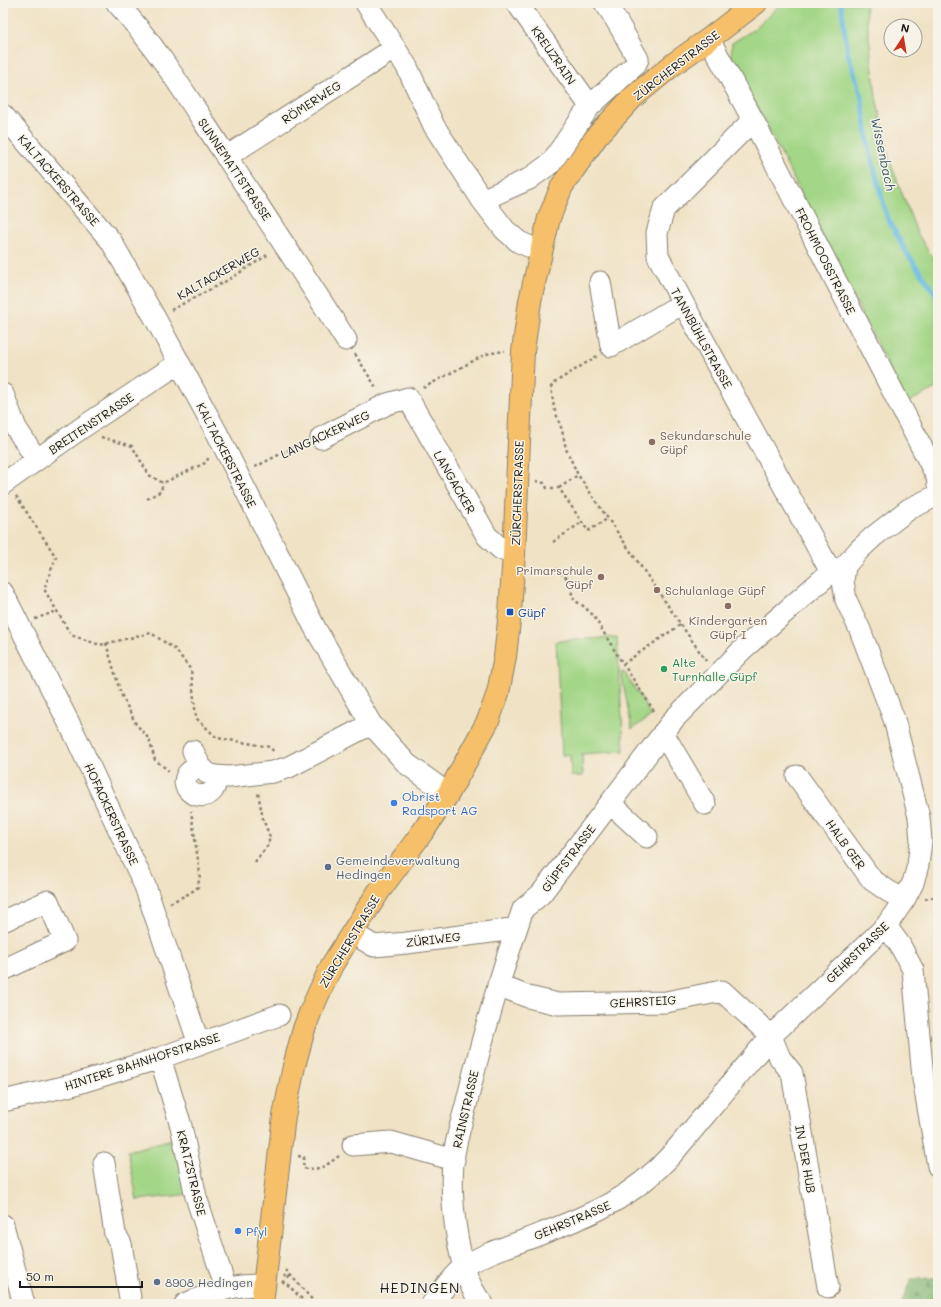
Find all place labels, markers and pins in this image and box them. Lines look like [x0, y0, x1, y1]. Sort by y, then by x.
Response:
place label: Sekundarschule Güpf [660, 427, 752, 457]
marker: Sekundarschule Güpf [647, 437, 657, 447]
place label: Primarschule Güpf [516, 562, 593, 592]
marker: Primarschule Güpf [596, 572, 606, 582]
place label: Schulanlage Güpf [665, 582, 766, 598]
marker: Schulanlage Güpf [652, 585, 662, 595]
marker: Kindergarten Güpf I [723, 601, 733, 611]
place label: Güpf [518, 604, 546, 620]
marker: Güpf [505, 607, 515, 617]
place label: Kindergarten Güpf I [689, 612, 767, 642]
place label: Alte Turnhalle Güpf [672, 654, 757, 684]
marker: Alte Turnhalle Güpf [659, 664, 669, 674]
place label: Obrist Radsport AG [402, 788, 478, 818]
marker: Obrist Radsport AG [389, 798, 399, 808]
place label: Gemeindeverwaltung Hedingen [336, 852, 460, 882]
marker: Gemeindeverwaltung Hedingen [323, 862, 333, 872]
place label: Pfyl [246, 1223, 267, 1239]
marker: Pfyl [233, 1226, 243, 1236]
place label: 8908 Hedingen [165, 1274, 253, 1290]
marker: 8908 Hedingen [152, 1277, 162, 1287]

